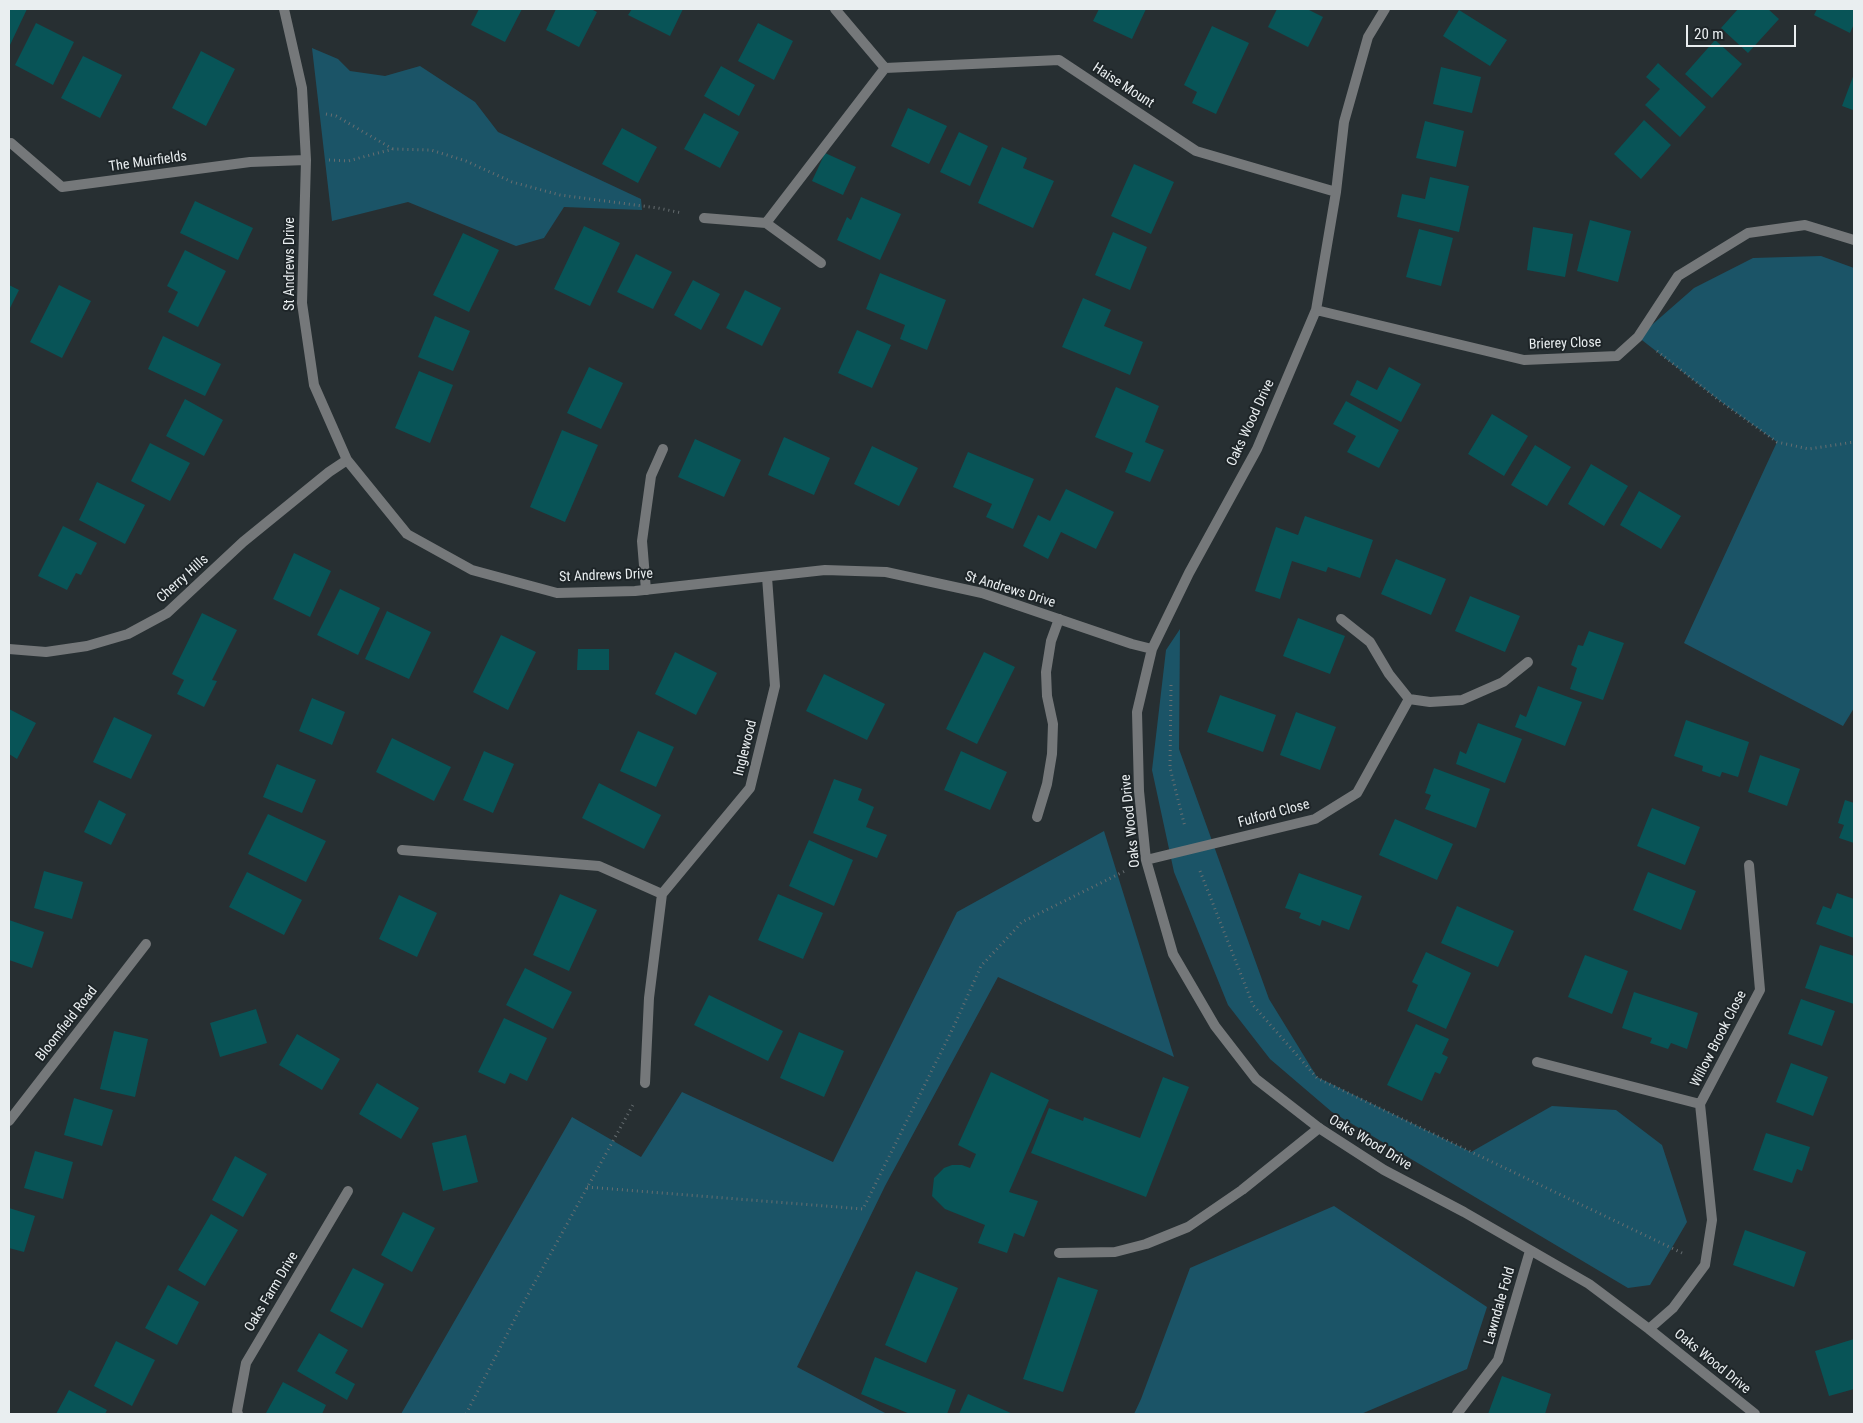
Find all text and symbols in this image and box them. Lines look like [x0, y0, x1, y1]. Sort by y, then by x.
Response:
scale bar [1688, 15, 1798, 47]
text: 20 m [1694, 25, 1724, 43]
street label: Haise Mount [1089, 60, 1157, 112]
street label: The Muirfields [108, 148, 188, 176]
street label: St Andrews Drive [282, 217, 298, 311]
street label: Brierey Close [1528, 334, 1602, 354]
street label: Oaks Wood Drive [1224, 377, 1278, 469]
street label: Cherry Hills [154, 551, 212, 607]
street label: St Andrews Drive [559, 566, 653, 586]
street label: St Andrews Drive [963, 568, 1057, 612]
street label: Inglewood [731, 718, 761, 778]
street label: Oaks Wood Drive [1118, 774, 1144, 868]
street label: Fulford Close [1236, 796, 1312, 832]
street label: Bloomfield Road [33, 983, 101, 1065]
street label: Willow Brook Close [1687, 988, 1751, 1090]
street label: Oaks Wood Drive [1326, 1112, 1414, 1174]
street label: Oaks Farm Drive [242, 1249, 302, 1335]
street label: Lawndale Fold [1481, 1265, 1519, 1347]
street label: Oaks Wood Drive [1670, 1326, 1754, 1398]

